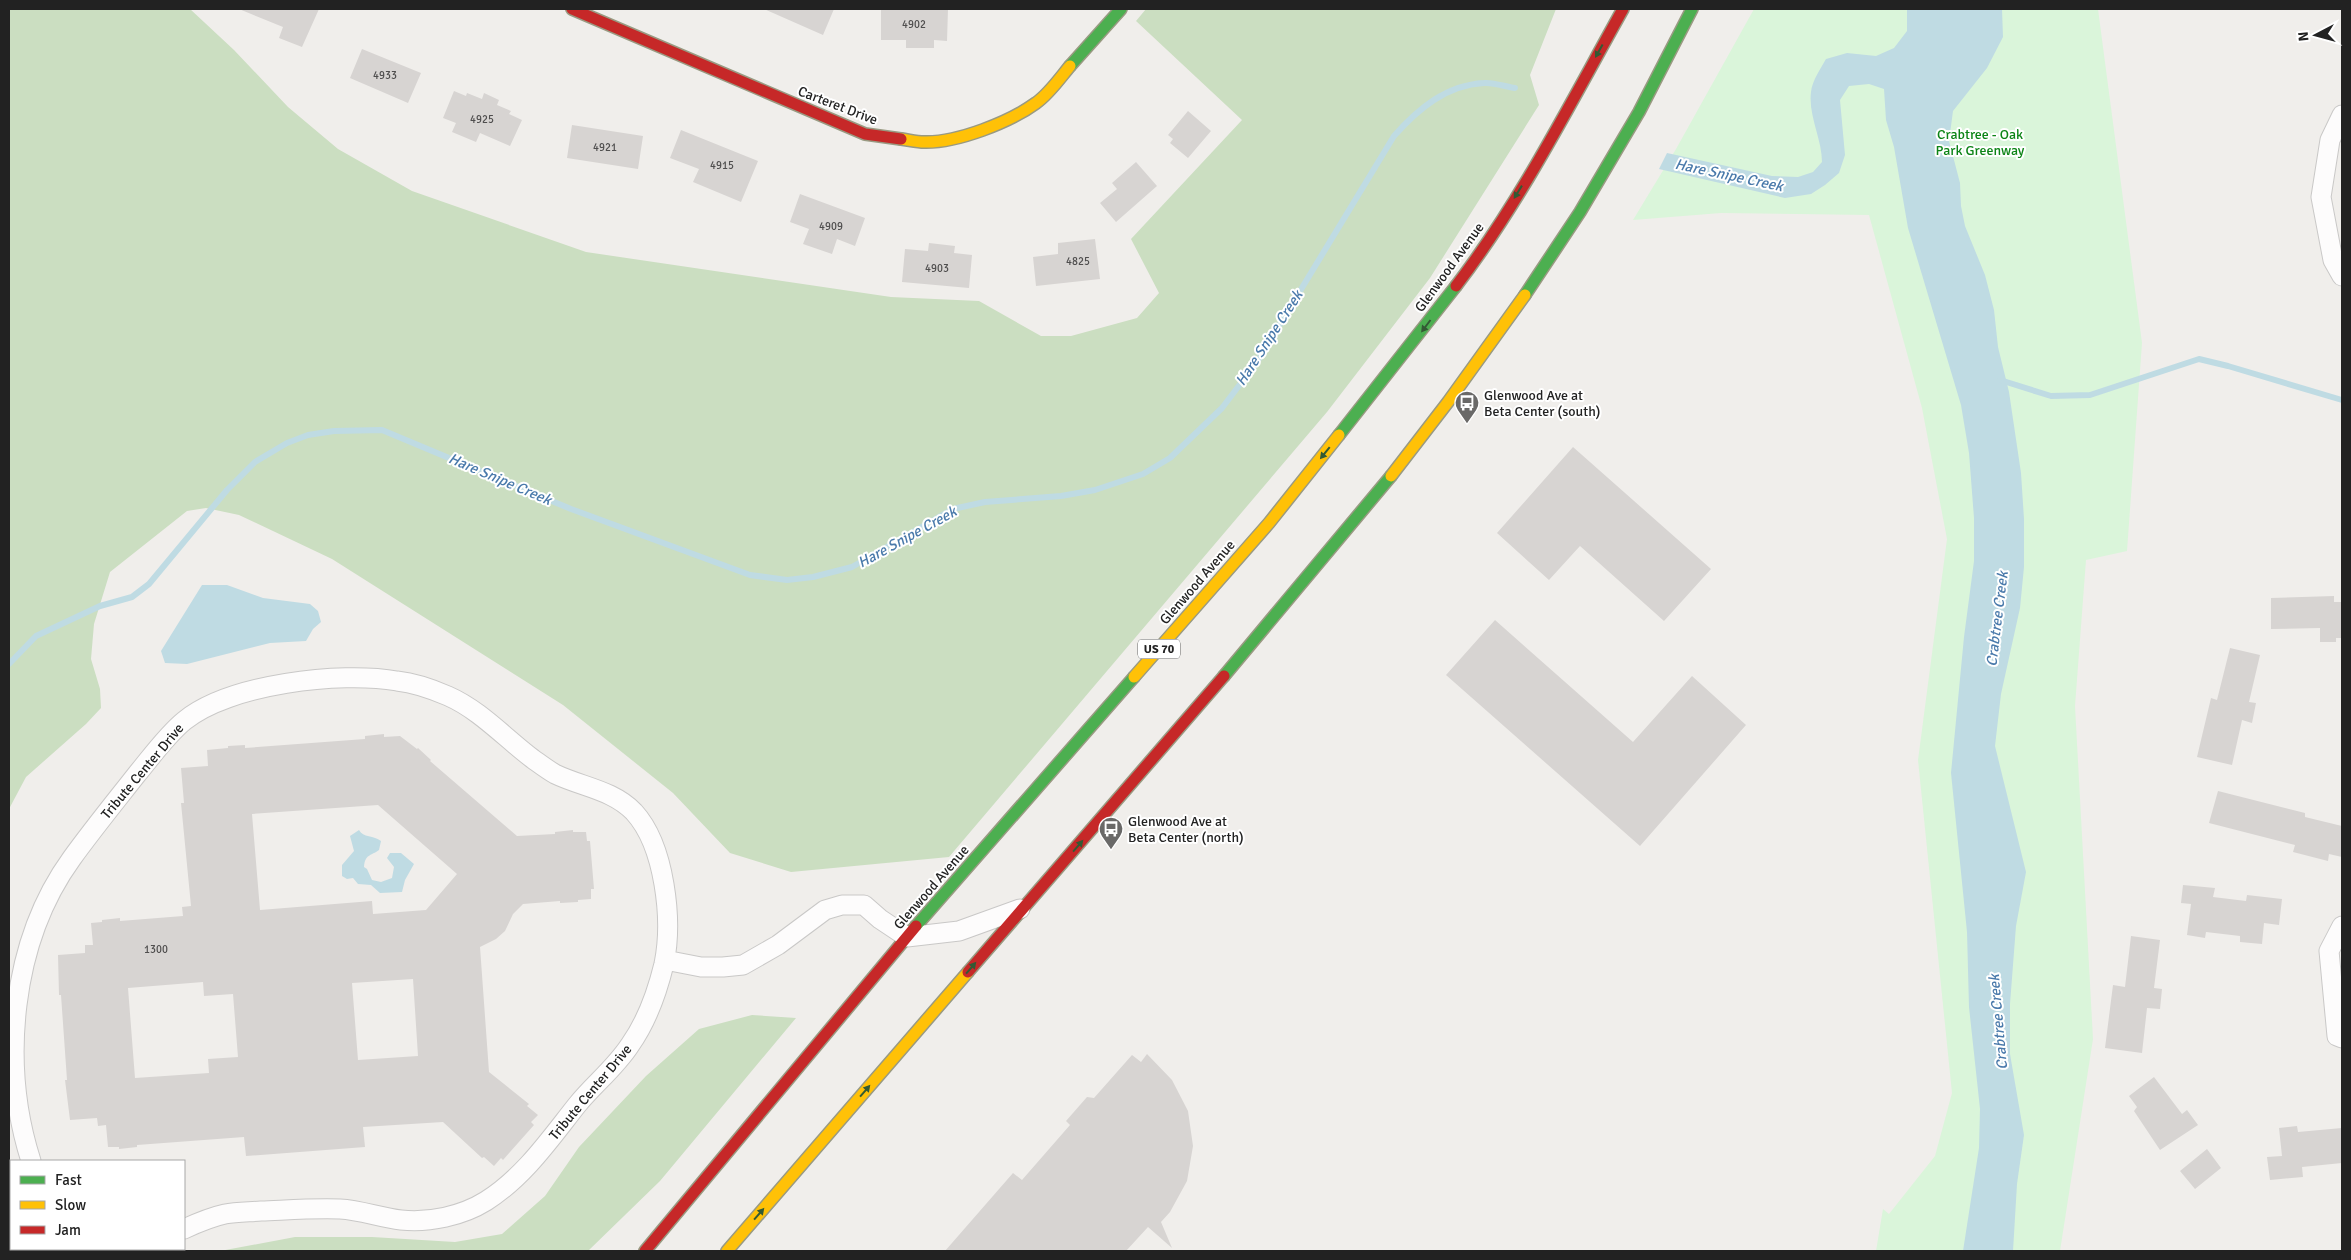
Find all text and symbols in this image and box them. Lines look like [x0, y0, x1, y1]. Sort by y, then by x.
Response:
north arrow [2291, 10, 2341, 60]
house number: 4902 [902, 18, 926, 31]
text: N [2295, 31, 2313, 42]
one-way arrow [1595, 44, 1603, 59]
house number: 4933 [373, 69, 397, 82]
street label: Carteret Drive [796, 83, 880, 128]
house number: 4925 [470, 113, 494, 126]
park label: Crabtree - Oak Park Greenway [1936, 126, 2025, 159]
house number: 4921 [593, 141, 617, 154]
water label: Hare Snipe Creek [1673, 155, 1786, 196]
house number: 4915 [710, 159, 734, 172]
one-way arrow [1513, 186, 1522, 199]
street label: Glenwood Avenue [1411, 219, 1487, 315]
house number: 4909 [819, 220, 843, 233]
house number: 4825 [1066, 255, 1090, 268]
house number: 4903 [925, 262, 949, 275]
water label: Hare Snipe Creek [1232, 286, 1307, 389]
one-way arrow [1420, 319, 1431, 332]
place label: Glenwood Ave at Beta Center (south) [1484, 387, 1600, 420]
bus stop icon: Glenwood Ave at Beta Center (south) [1454, 390, 1480, 424]
one-way arrow [1319, 446, 1330, 459]
water label: Hare Snipe Creek [446, 449, 555, 509]
water label: Hare Snipe Creek [855, 502, 961, 572]
street label: Glenwood Avenue [1156, 537, 1239, 628]
water label: Crabtree Creek [1982, 569, 2012, 668]
road number: US 70 [1138, 640, 1180, 659]
street label: Tribute Center Drive [97, 720, 187, 823]
place label: Glenwood Ave at Beta Center (north) [1128, 813, 1244, 846]
bus stop icon: Glenwood Ave at Beta Center (north) [1098, 816, 1124, 850]
one-way arrow [1072, 839, 1083, 852]
street label: Glenwood Avenue [890, 842, 973, 933]
house number: 1300 [144, 943, 168, 956]
one-way arrow [965, 963, 977, 975]
water label: Crabtree Creek [1985, 972, 2011, 1070]
street label: Tribute Center Drive [545, 1041, 635, 1144]
one-way arrow [859, 1086, 871, 1098]
legend [10, 1160, 185, 1250]
text: Fast [55, 1171, 82, 1189]
text: Slow [55, 1196, 86, 1214]
one-way arrow [753, 1208, 764, 1221]
text: Jam [55, 1221, 81, 1239]

